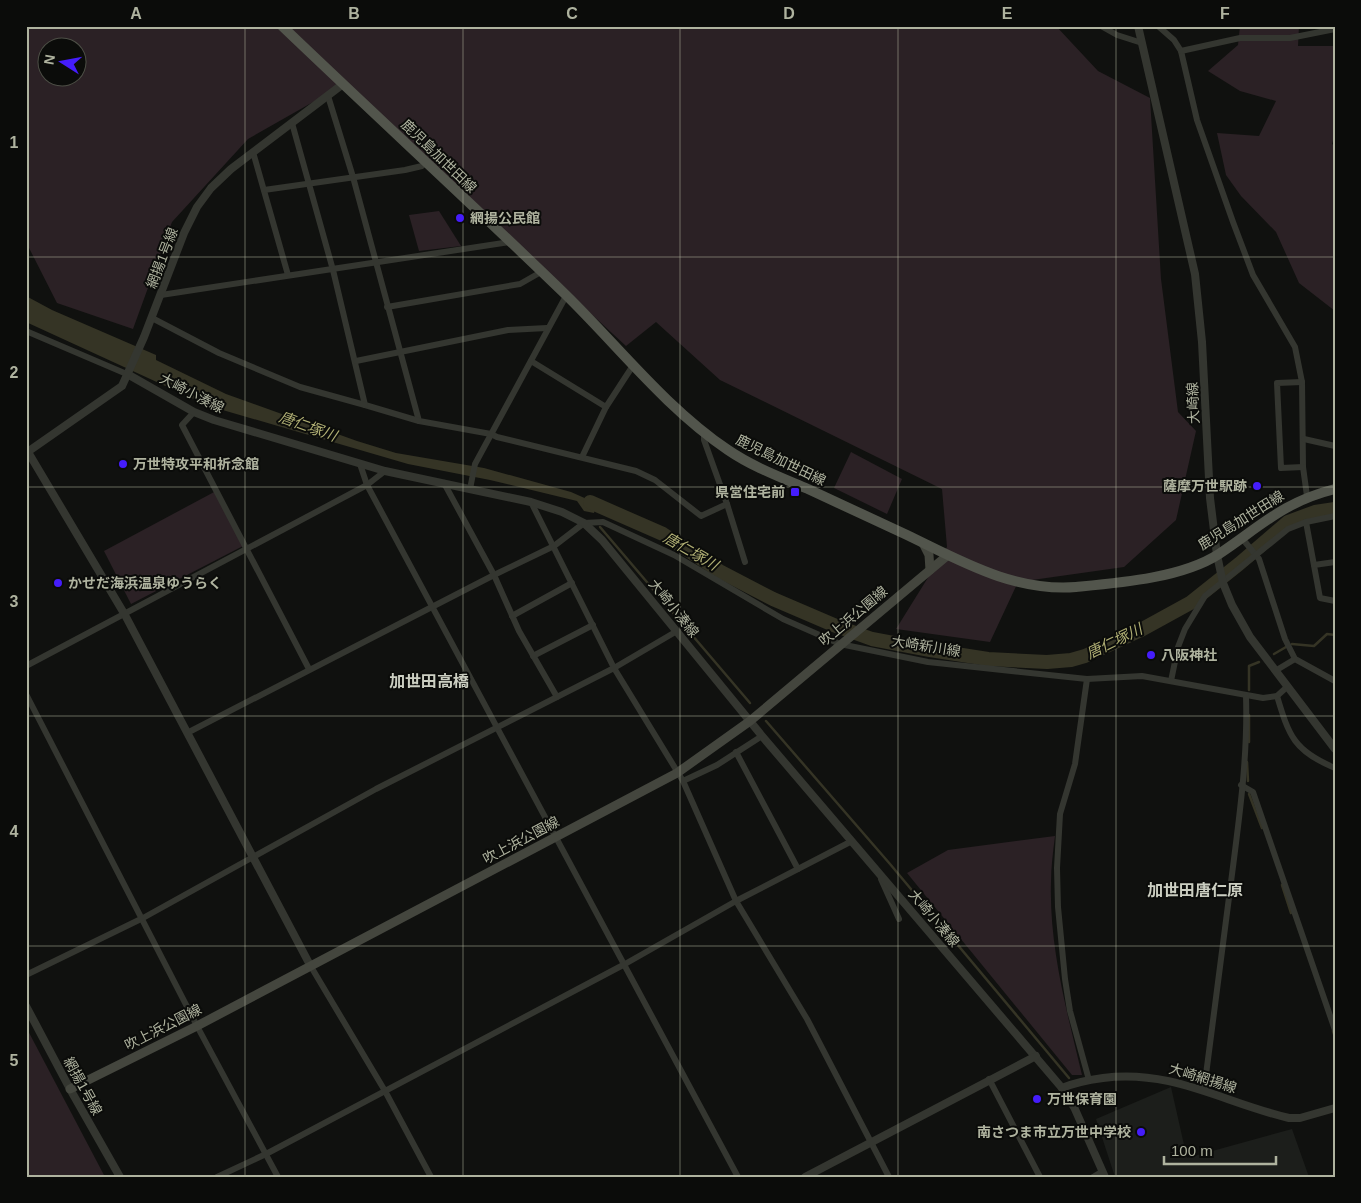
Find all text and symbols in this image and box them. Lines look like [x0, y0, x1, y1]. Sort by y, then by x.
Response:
text: A [130, 5, 142, 22]
text: B [348, 5, 360, 22]
text: C [566, 5, 578, 22]
text: D [783, 5, 795, 22]
text: E [1002, 5, 1013, 22]
text: F [1220, 5, 1230, 22]
north arrow [38, 38, 88, 88]
text: N [40, 53, 58, 66]
street label: 鹿児島加世田線 [398, 116, 480, 196]
text: 1 [10, 134, 19, 151]
place label: 網揚公民館 [470, 210, 540, 226]
marker: 網揚公民館 [454, 212, 466, 224]
street label: 網揚1号線 [143, 225, 181, 291]
text: 2 [10, 364, 19, 381]
street label: 大崎小湊線 [157, 370, 227, 416]
street label: 大崎線 [1184, 382, 1202, 424]
water label: 唐仁塚川 [277, 408, 341, 445]
street label: 鹿児島加世田線 [733, 431, 829, 489]
place label: 万世特攻平和祈念館 [133, 456, 259, 472]
marker: 万世特攻平和祈念館 [117, 458, 129, 470]
place label: 薩摩万世駅跡 [1163, 478, 1247, 494]
marker: 薩摩万世駅跡 [1251, 480, 1263, 492]
place label: 県営住宅前 [715, 484, 785, 500]
marker: 県営住宅前 [789, 486, 801, 498]
street label: 鹿児島加世田線 [1195, 487, 1287, 553]
water label: 唐仁塚川 [661, 529, 723, 574]
place label: かせだ海浜温泉ゆうらく [68, 575, 222, 591]
street label: 大崎小湊線 [646, 576, 702, 640]
marker: かせだ海浜温泉ゆうらく [52, 577, 64, 589]
street label: 吹上浜公園線 [816, 583, 890, 649]
text: 3 [10, 593, 19, 610]
water label: 唐仁塚川 [1083, 619, 1146, 662]
street label: 大崎新川線 [890, 633, 962, 659]
place label: 八阪神社 [1161, 647, 1217, 663]
marker: 八阪神社 [1145, 649, 1157, 661]
district label: 加世田高橋 [389, 673, 469, 690]
street label: 吹上浜公園線 [480, 813, 562, 867]
text: 4 [10, 823, 19, 840]
district label: 加世田唐仁原 [1147, 882, 1243, 899]
street label: 大崎小湊線 [905, 886, 963, 950]
street label: 吹上浜公園線 [122, 1001, 204, 1053]
text: 5 [10, 1052, 19, 1069]
street label: 網揚1号線 [61, 1054, 105, 1118]
street label: 大崎網揚線 [1167, 1060, 1239, 1096]
place label: 万世保育園 [1047, 1091, 1117, 1107]
marker: 万世保育園 [1031, 1093, 1043, 1105]
place label: 南さつま市立万世中学校 [977, 1124, 1131, 1140]
marker: 南さつま市立万世中学校 [1135, 1126, 1147, 1138]
scale bar [1164, 1133, 1276, 1165]
text: 100 m [1171, 1142, 1213, 1159]

